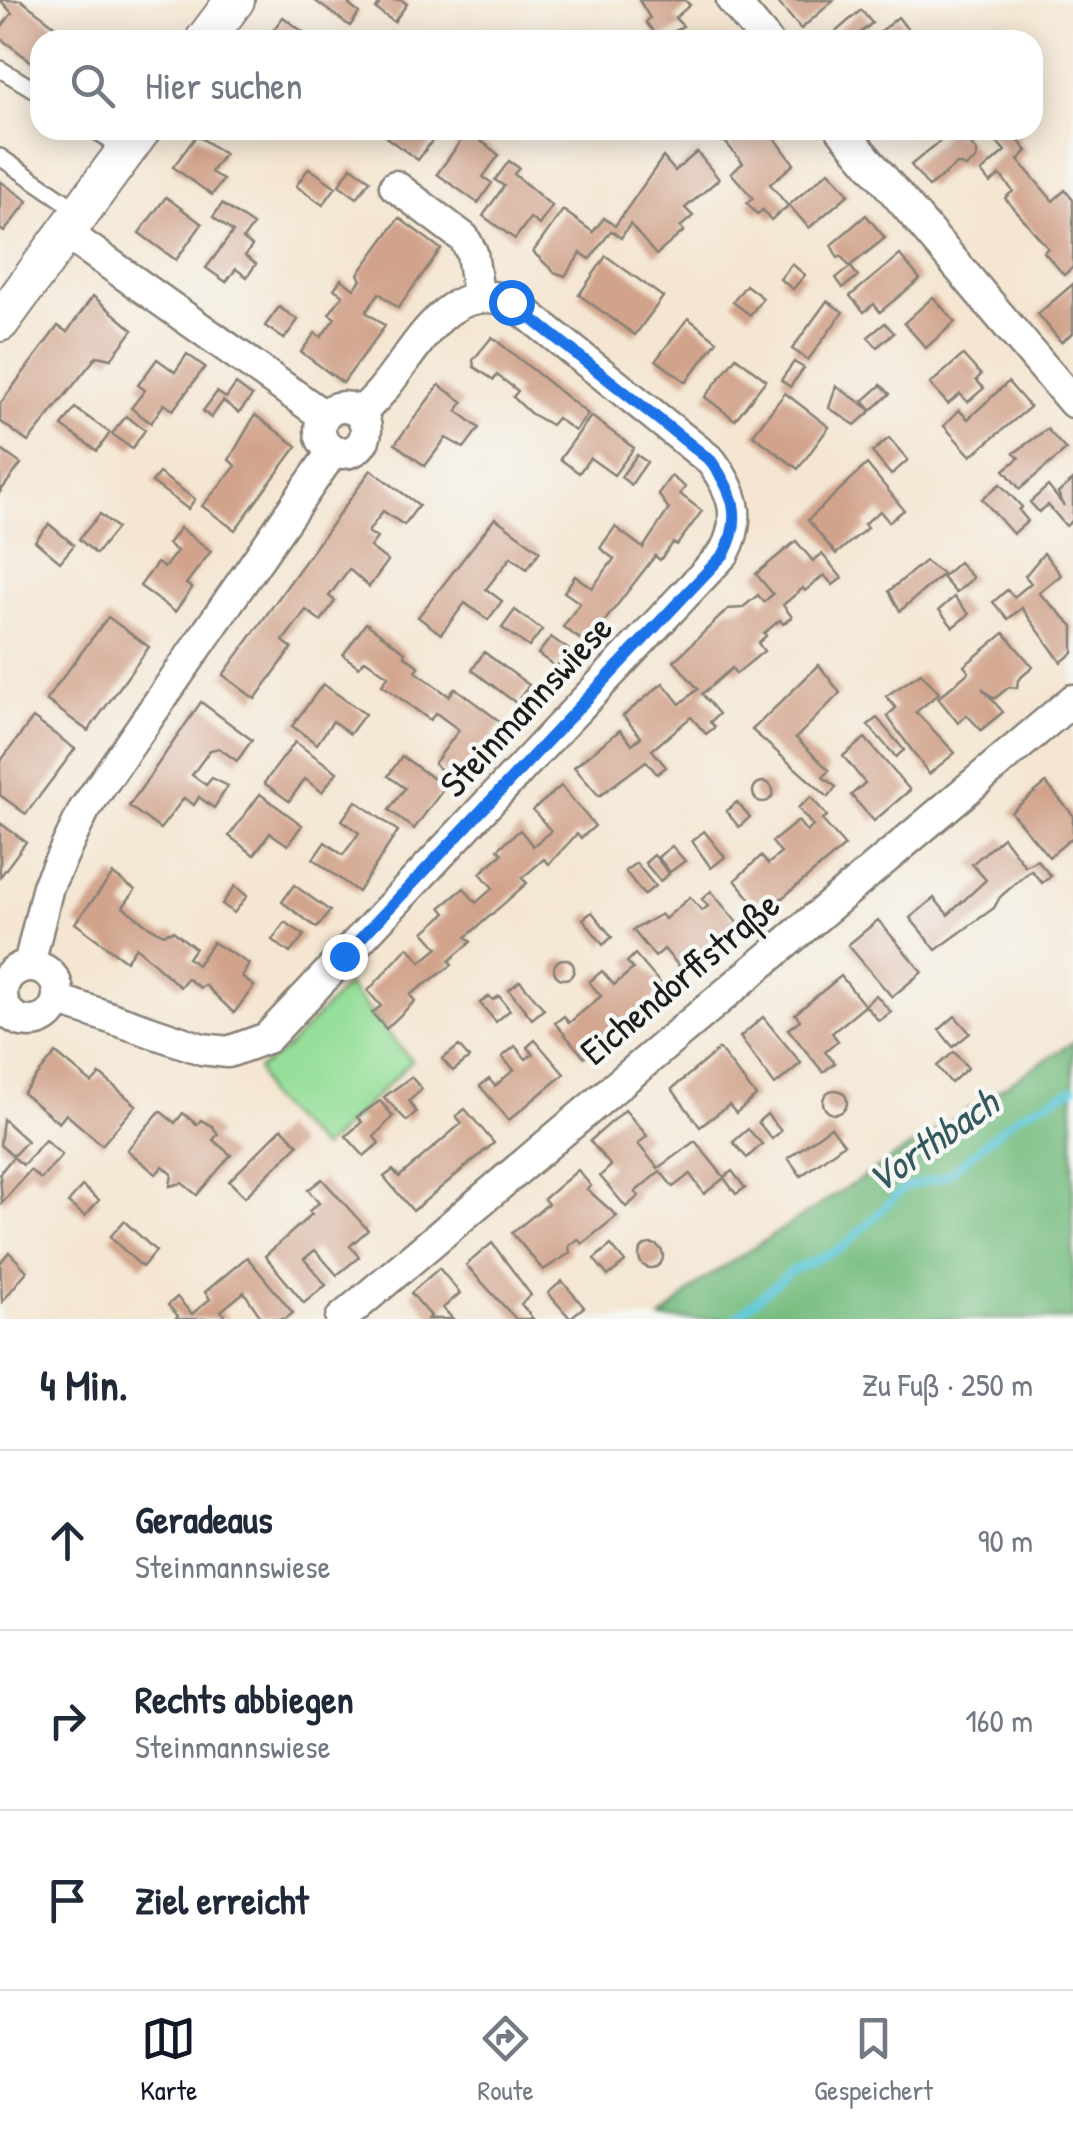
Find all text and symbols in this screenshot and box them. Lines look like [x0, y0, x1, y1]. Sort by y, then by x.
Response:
search box [30, 30, 1043, 140]
icon: search [65, 58, 120, 113]
text: Hier suchen [145, 59, 303, 111]
route start [489, 280, 535, 326]
street label: Steinmannswiese [427, 603, 623, 808]
street label: Eichendorffstraße [569, 878, 790, 1076]
route end [322, 934, 368, 980]
water label: Vorthbach [855, 1074, 1010, 1205]
text: 4 Min. [40, 1356, 128, 1413]
text: Zu Fuß · 250 m [862, 1363, 1033, 1406]
text: Geradeaus [135, 1493, 273, 1545]
icon: ahead [40, 1513, 95, 1568]
text: 90 m [978, 1519, 1033, 1562]
text: Steinmannswiese [135, 1545, 330, 1588]
text: Rechts abbiegen [135, 1673, 354, 1725]
icon: right [40, 1693, 95, 1748]
text: 160 m [965, 1699, 1033, 1742]
text: Steinmannswiese [135, 1725, 330, 1768]
icon: arrive [40, 1873, 95, 1928]
text: Ziel erreicht [135, 1874, 309, 1926]
tab: Karte [140, 2011, 197, 2109]
tab: Route [478, 2011, 534, 2109]
tab: Gespeichert [814, 2011, 933, 2109]

